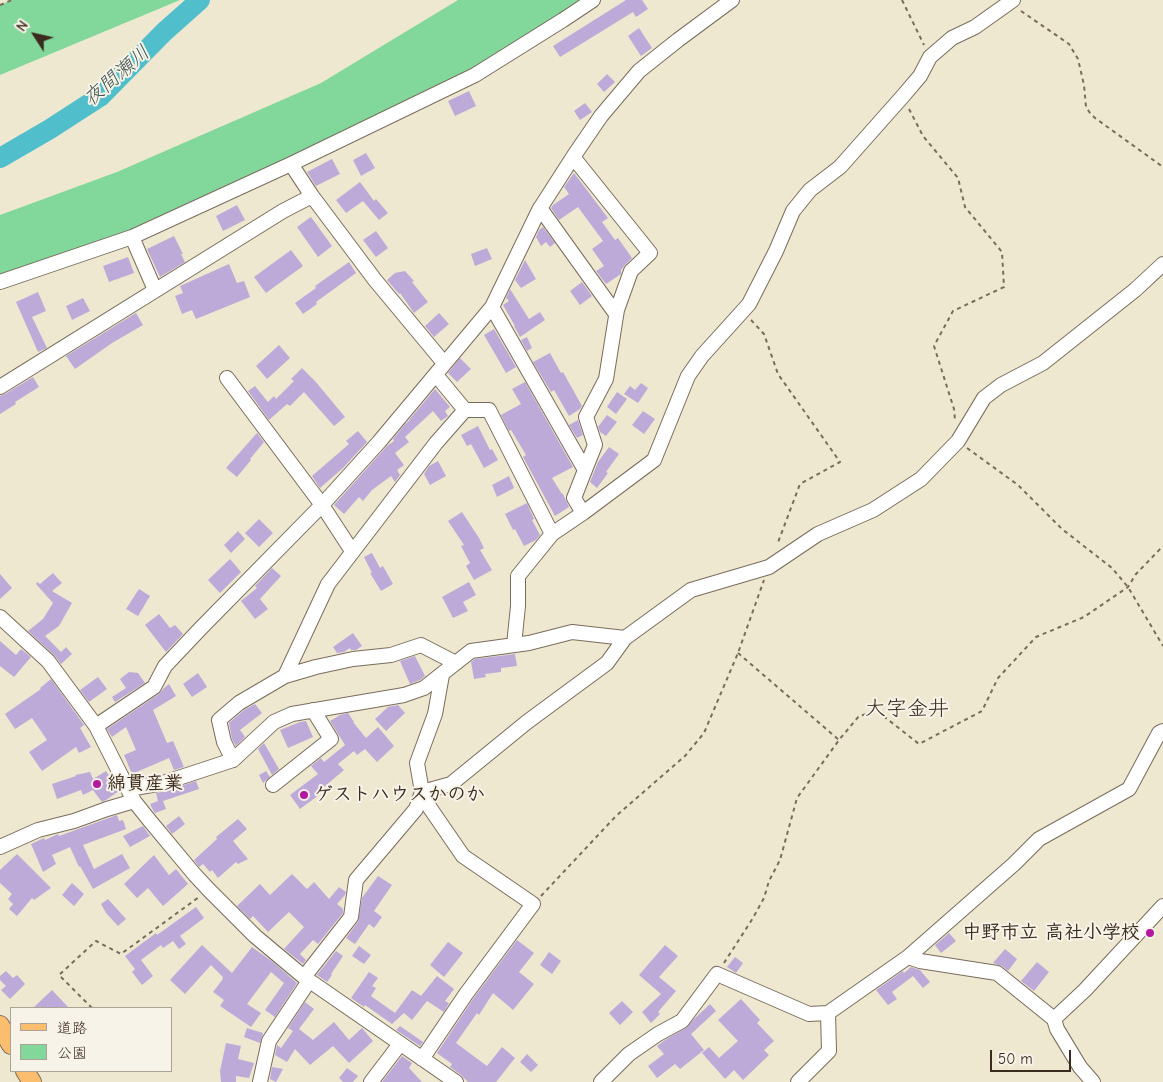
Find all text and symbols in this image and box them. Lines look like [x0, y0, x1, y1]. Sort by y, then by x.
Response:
north arrow [10, 10, 60, 60]
text: N [13, 17, 32, 35]
water label: 夜間瀬川 [79, 41, 155, 111]
district label: 大字金井 [865, 696, 949, 722]
place label: 綿貫産業 [107, 773, 183, 795]
marker: 綿貫産業 [91, 778, 103, 790]
place label: ゲストハウスかのか [314, 784, 485, 806]
marker: ゲストハウスかのか [298, 789, 310, 801]
place label: 中野市立 高社小学校 [962, 922, 1140, 944]
marker: 中野市立 高社小学校 [1144, 927, 1156, 939]
legend [10, 1007, 172, 1072]
text: 道路 [57, 1019, 87, 1037]
scale bar [993, 1040, 1074, 1072]
text: 公園 [57, 1044, 87, 1062]
text: 50 m [998, 1050, 1033, 1068]

